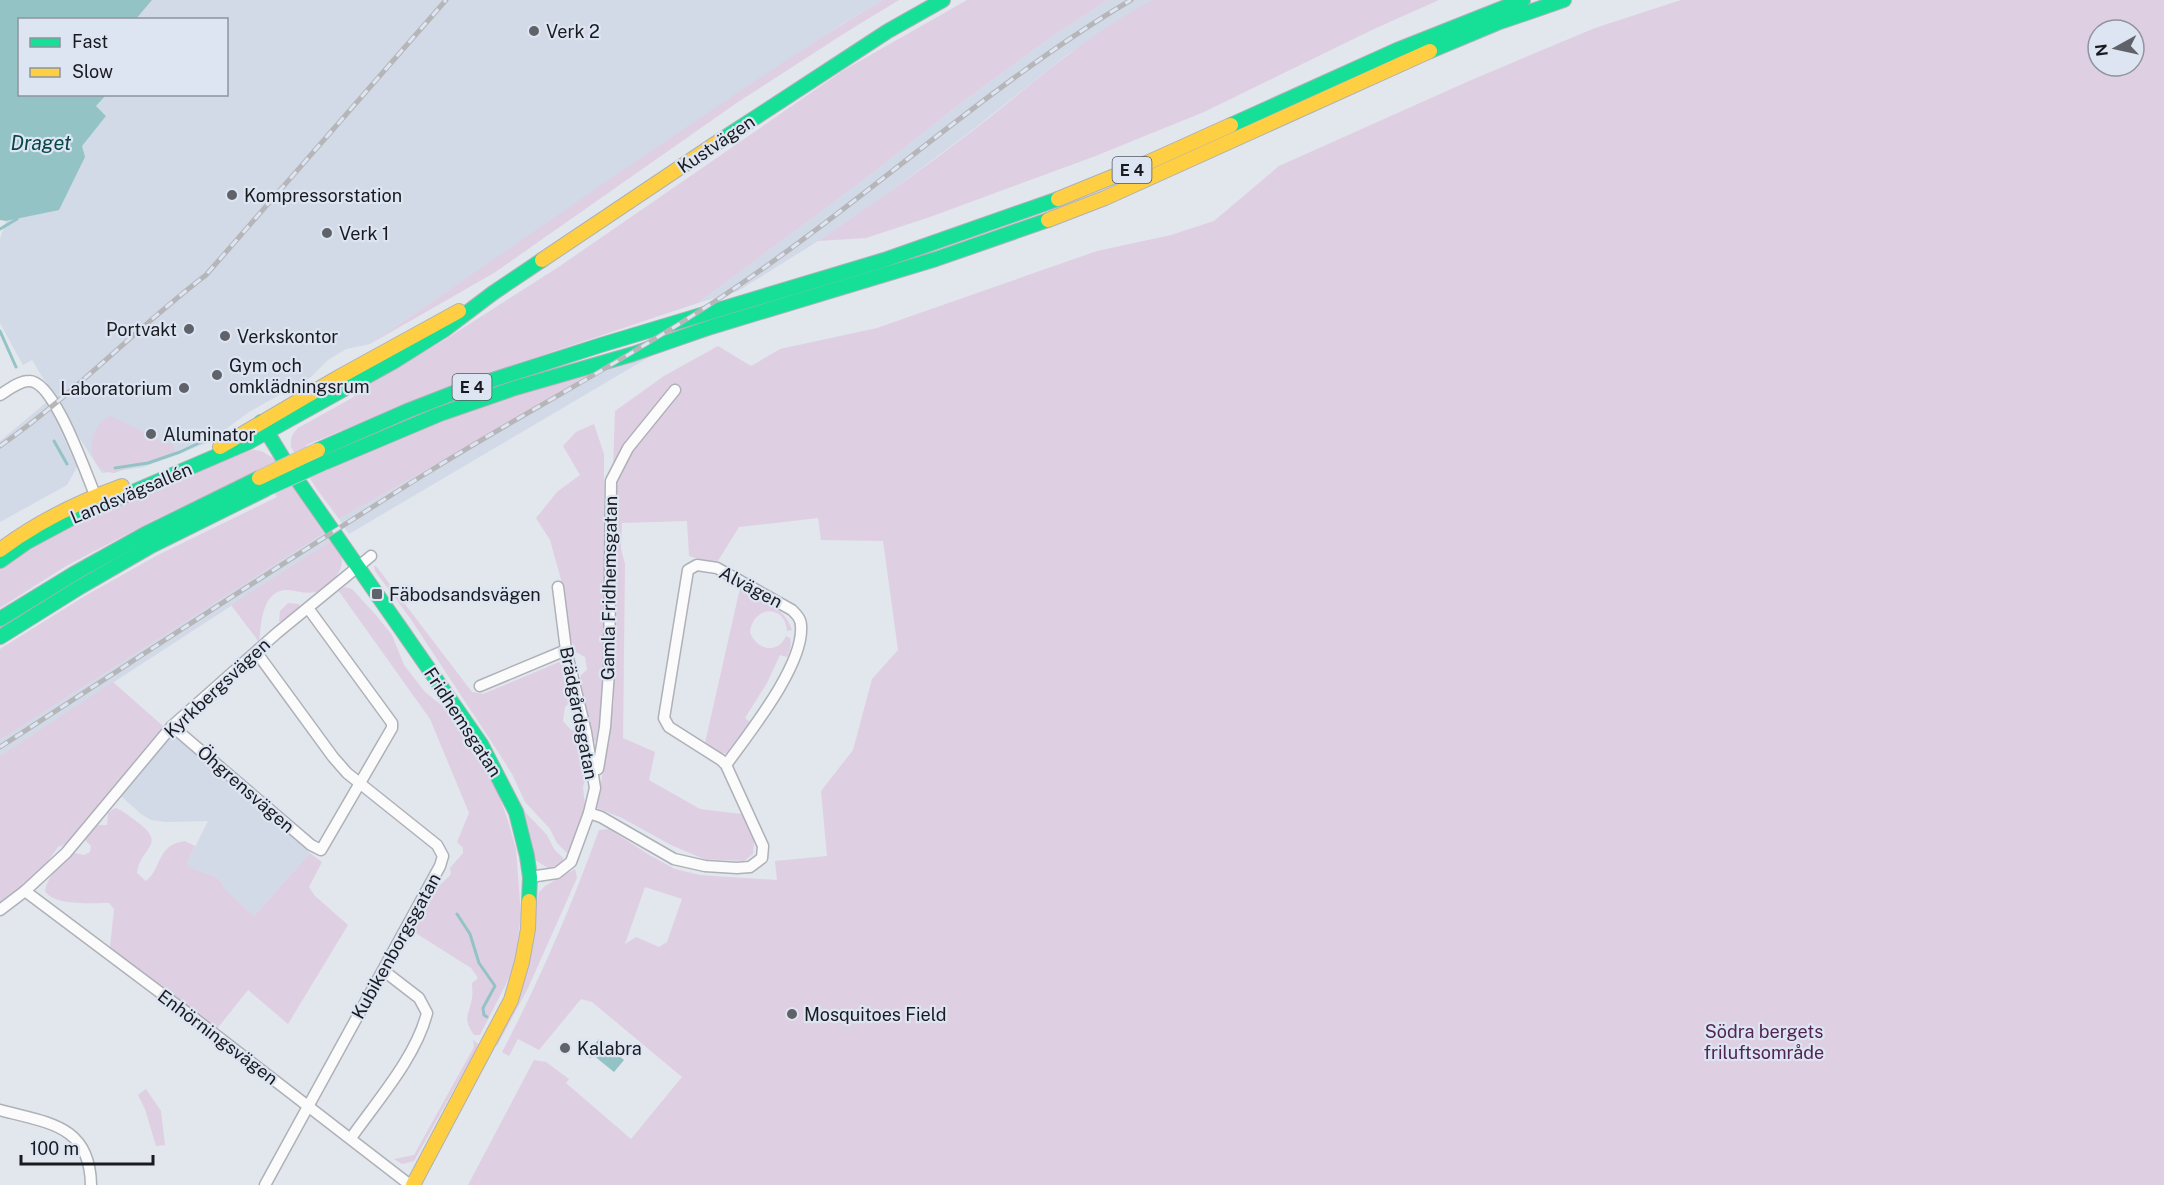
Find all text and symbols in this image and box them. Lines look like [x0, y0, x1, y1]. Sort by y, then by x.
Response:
legend [18, 18, 228, 96]
north arrow [2086, 18, 2146, 78]
place label: Verk 2 [546, 21, 600, 42]
marker: Verk 2 [527, 24, 541, 38]
text: Fast [72, 31, 108, 52]
text: N [2091, 42, 2112, 58]
text: Slow [72, 61, 113, 82]
street label: Kustvägen [673, 111, 759, 177]
water label: Draget [11, 131, 72, 155]
road number: E 4 [1112, 157, 1152, 183]
place label: Kompressorstation [244, 185, 402, 206]
marker: Kompressorstation [225, 188, 239, 202]
place label: Verk 1 [339, 223, 389, 244]
marker: Verk 1 [320, 226, 334, 240]
place label: Portvakt [106, 319, 177, 340]
marker: Portvakt [182, 322, 196, 336]
place label: Verkskontor [237, 326, 338, 347]
marker: Verkskontor [218, 329, 232, 343]
place label: Gym och omklädningsrum [229, 355, 370, 397]
marker: Gym och omklädningsrum [210, 368, 224, 382]
road number: E 4 [452, 374, 492, 400]
place label: Laboratorium [60, 378, 172, 399]
marker: Laboratorium [177, 381, 191, 395]
place label: Aluminator [163, 424, 256, 445]
marker: Aluminator [144, 427, 158, 441]
street label: Landsvägsallén [67, 458, 195, 528]
street label: Gamla Fridhemsgatan [597, 496, 621, 680]
street label: Alvägen [716, 562, 786, 612]
place label: Fäbodsandsvägen [389, 584, 541, 605]
marker: Fäbodsandsvägen [370, 587, 384, 601]
street label: Kyrkbergsvägen [160, 634, 274, 742]
street label: Brädgårdsgatan [556, 645, 602, 781]
street label: Fridhemsgatan [420, 663, 506, 781]
street label: Öhgrensvägen [193, 740, 299, 837]
street label: Kubikenborgsgatan [347, 870, 445, 1022]
street label: Enhörningsvägen [154, 985, 282, 1089]
place label: Mosquitoes Field [804, 1004, 946, 1025]
marker: Mosquitoes Field [785, 1007, 799, 1021]
park label: Södra bergets friluftsområde [1704, 1021, 1824, 1063]
place label: Kalabra [577, 1038, 642, 1059]
marker: Kalabra [558, 1041, 572, 1055]
scale bar [21, 1128, 153, 1166]
text: 100 m [30, 1138, 79, 1159]

